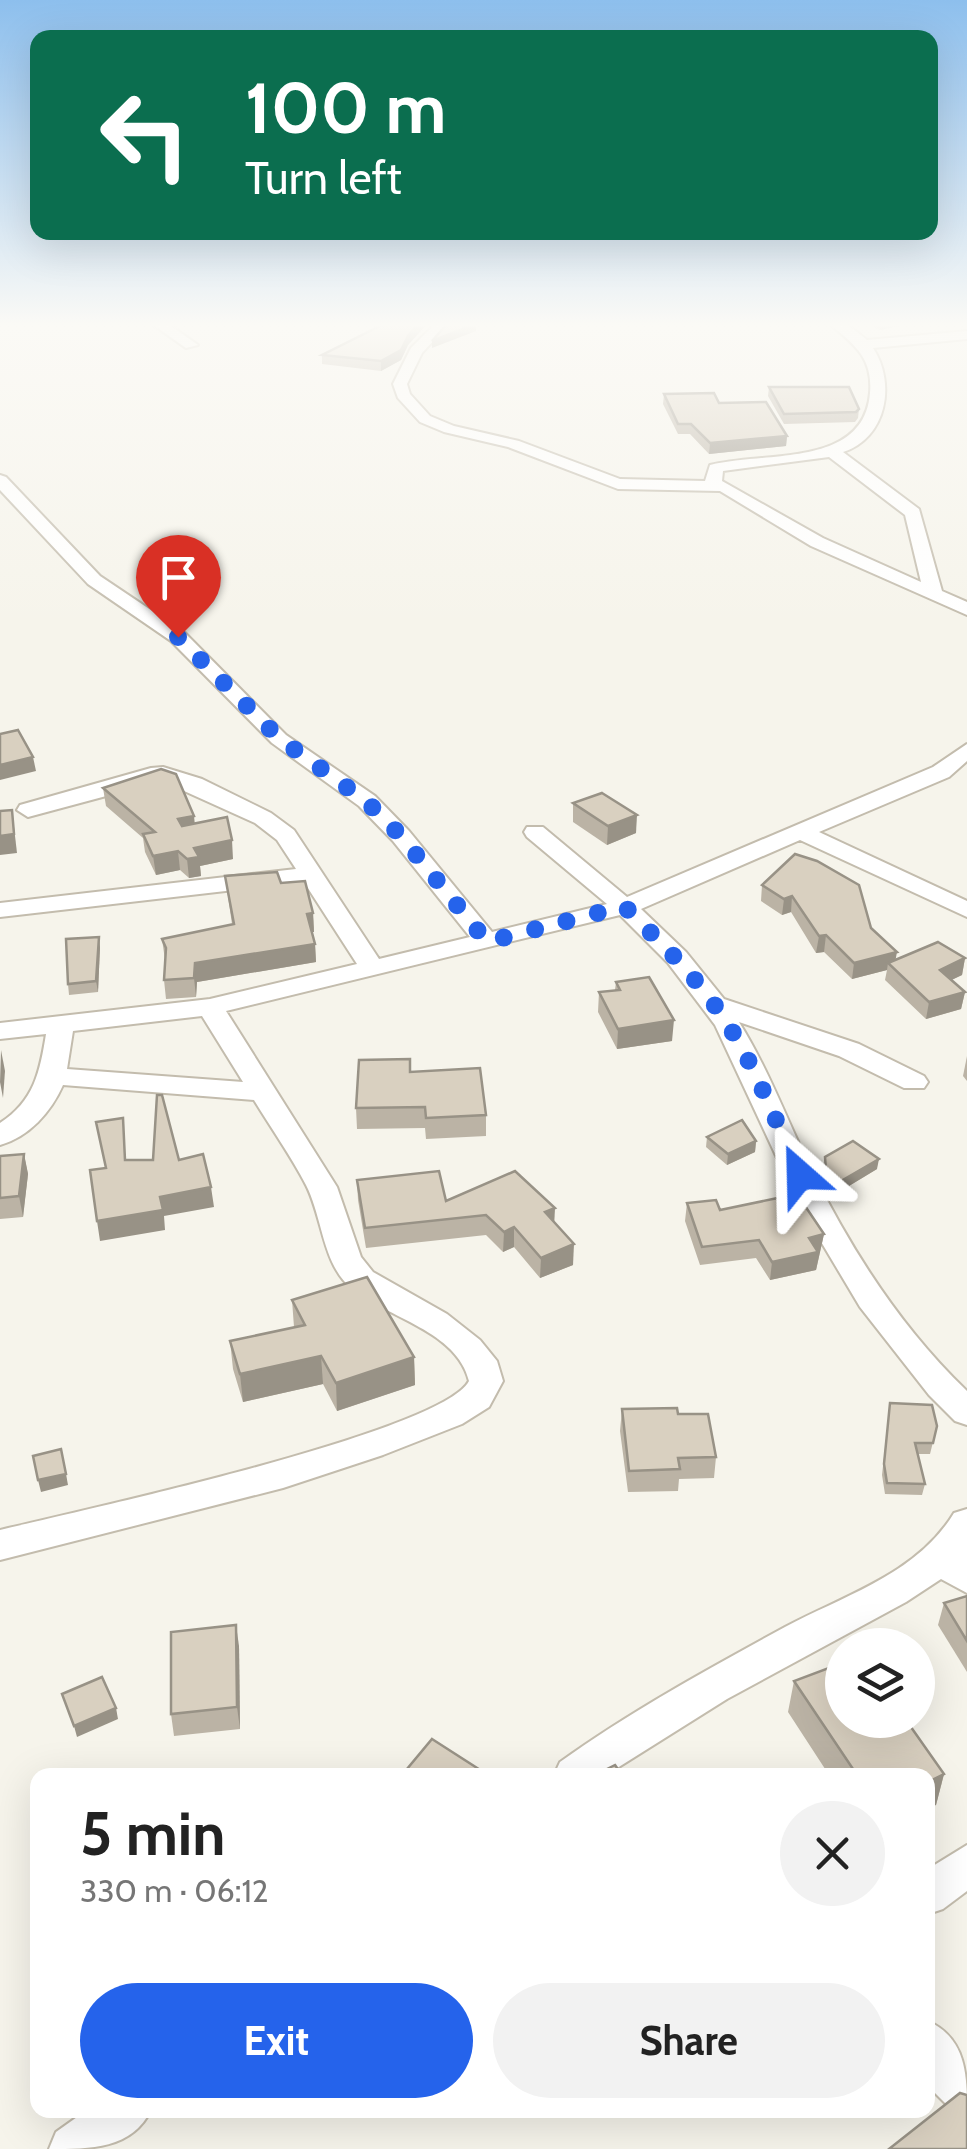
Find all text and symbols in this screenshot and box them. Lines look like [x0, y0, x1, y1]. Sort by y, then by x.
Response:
text: 100 m [245, 65, 446, 151]
icon: left [80, 70, 210, 200]
text: Turn left [245, 151, 402, 205]
pin [136, 535, 221, 638]
icon: arrive [151, 550, 206, 605]
position arrow [748, 1123, 852, 1227]
map controls [825, 1628, 935, 1738]
button: layers [825, 1628, 935, 1738]
text: 5 min [80, 1797, 225, 1870]
button: close [780, 1801, 885, 1906]
text: 330 m · 06:12 [80, 1871, 269, 1910]
button: Exit [80, 1983, 473, 2098]
button: Share [493, 1983, 885, 2098]

